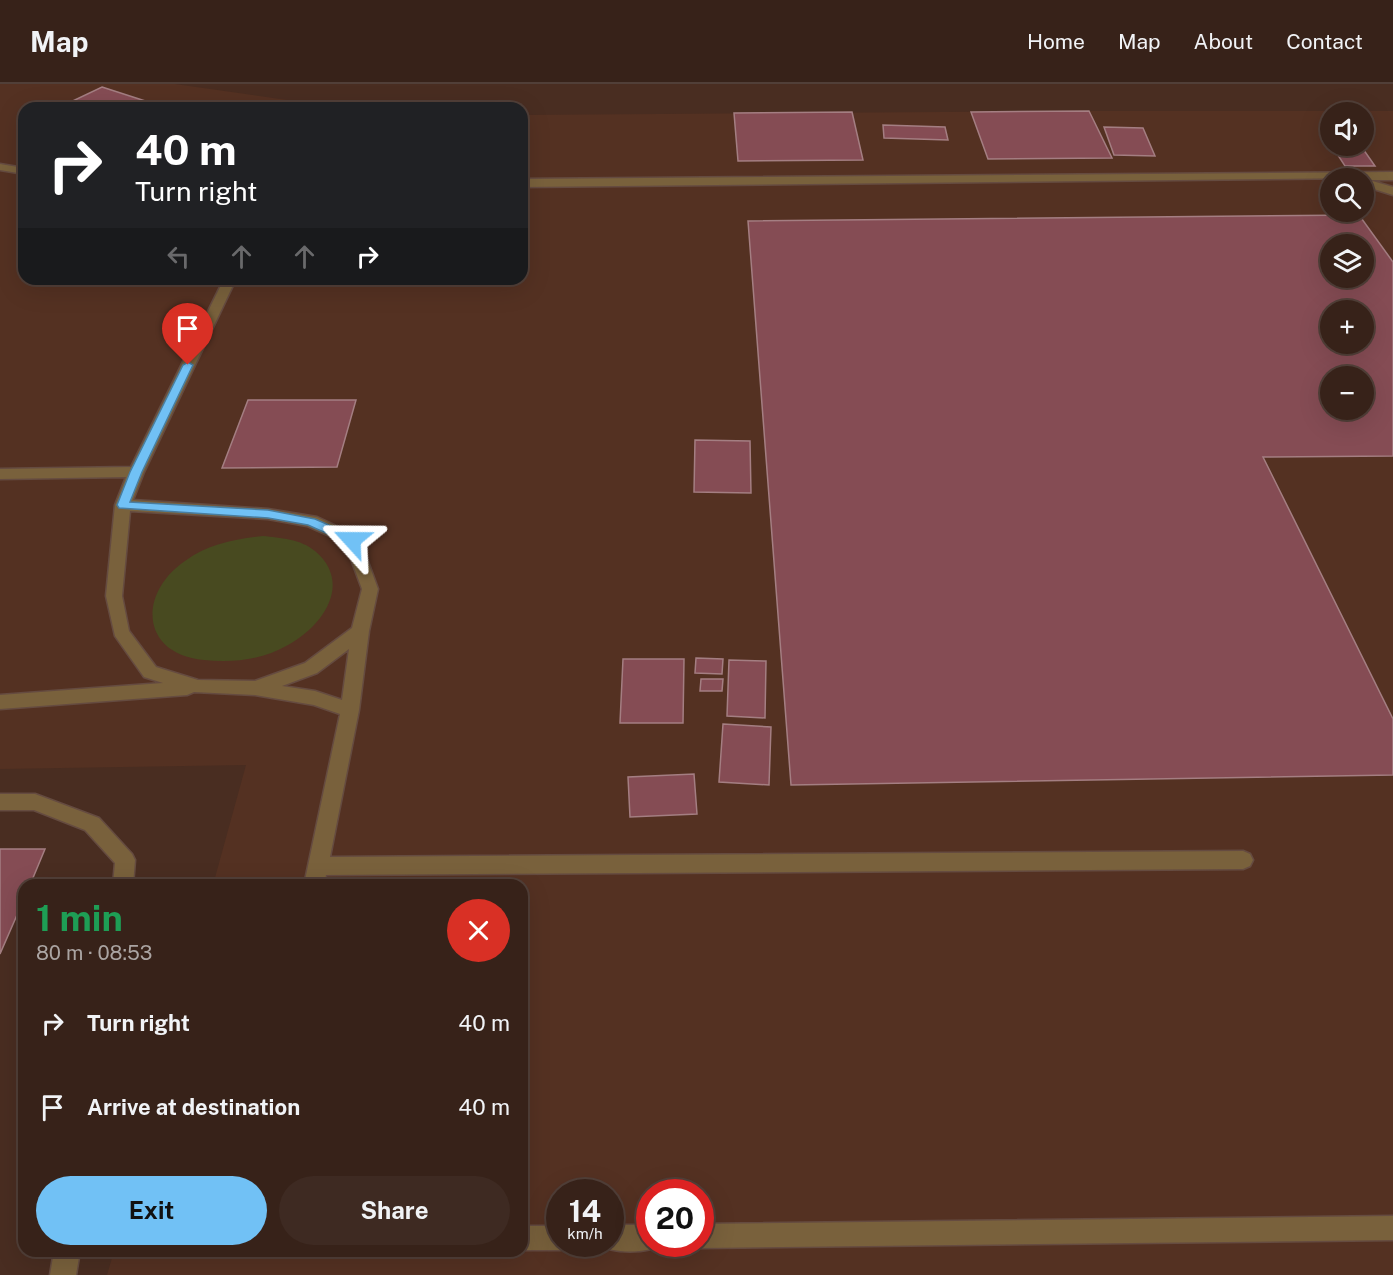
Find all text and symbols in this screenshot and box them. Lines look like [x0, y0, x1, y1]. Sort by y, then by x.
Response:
text: Map [30, 25, 89, 58]
text: Home [1027, 29, 1085, 54]
text: Map [1118, 29, 1161, 54]
text: About [1194, 29, 1253, 54]
text: Contact [1286, 29, 1363, 54]
map controls [1320, 102, 1374, 420]
button: sound [1320, 102, 1374, 156]
text: 40 m [135, 125, 237, 174]
icon: right [36, 126, 114, 204]
button: search [1320, 168, 1374, 222]
text: Turn right [135, 175, 258, 207]
button: layers [1320, 234, 1374, 288]
icon: left [162, 240, 195, 273]
icon: ahead [225, 240, 258, 273]
icon: ahead [288, 240, 321, 273]
icon: right [351, 240, 384, 273]
button: + [1320, 300, 1374, 354]
pin [162, 303, 213, 365]
icon: arrive [171, 312, 204, 345]
button: − [1320, 366, 1374, 420]
position arrow [320, 508, 384, 572]
text: 1 min [36, 897, 123, 939]
button: close [447, 899, 510, 962]
text: 80 m · 08:53 [36, 941, 152, 965]
icon: right [36, 1007, 69, 1040]
text: Turn right [87, 1010, 190, 1036]
text: 40 m [458, 1010, 510, 1036]
icon: arrive [36, 1091, 69, 1124]
text: Arrive at destination [87, 1094, 300, 1120]
text: 40 m [458, 1094, 510, 1120]
button: Exit [36, 1176, 267, 1245]
button: Share [279, 1176, 510, 1245]
speed limit sign: 20 [636, 1179, 714, 1257]
text: 14 [569, 1193, 601, 1229]
text: km/h [567, 1225, 603, 1242]

